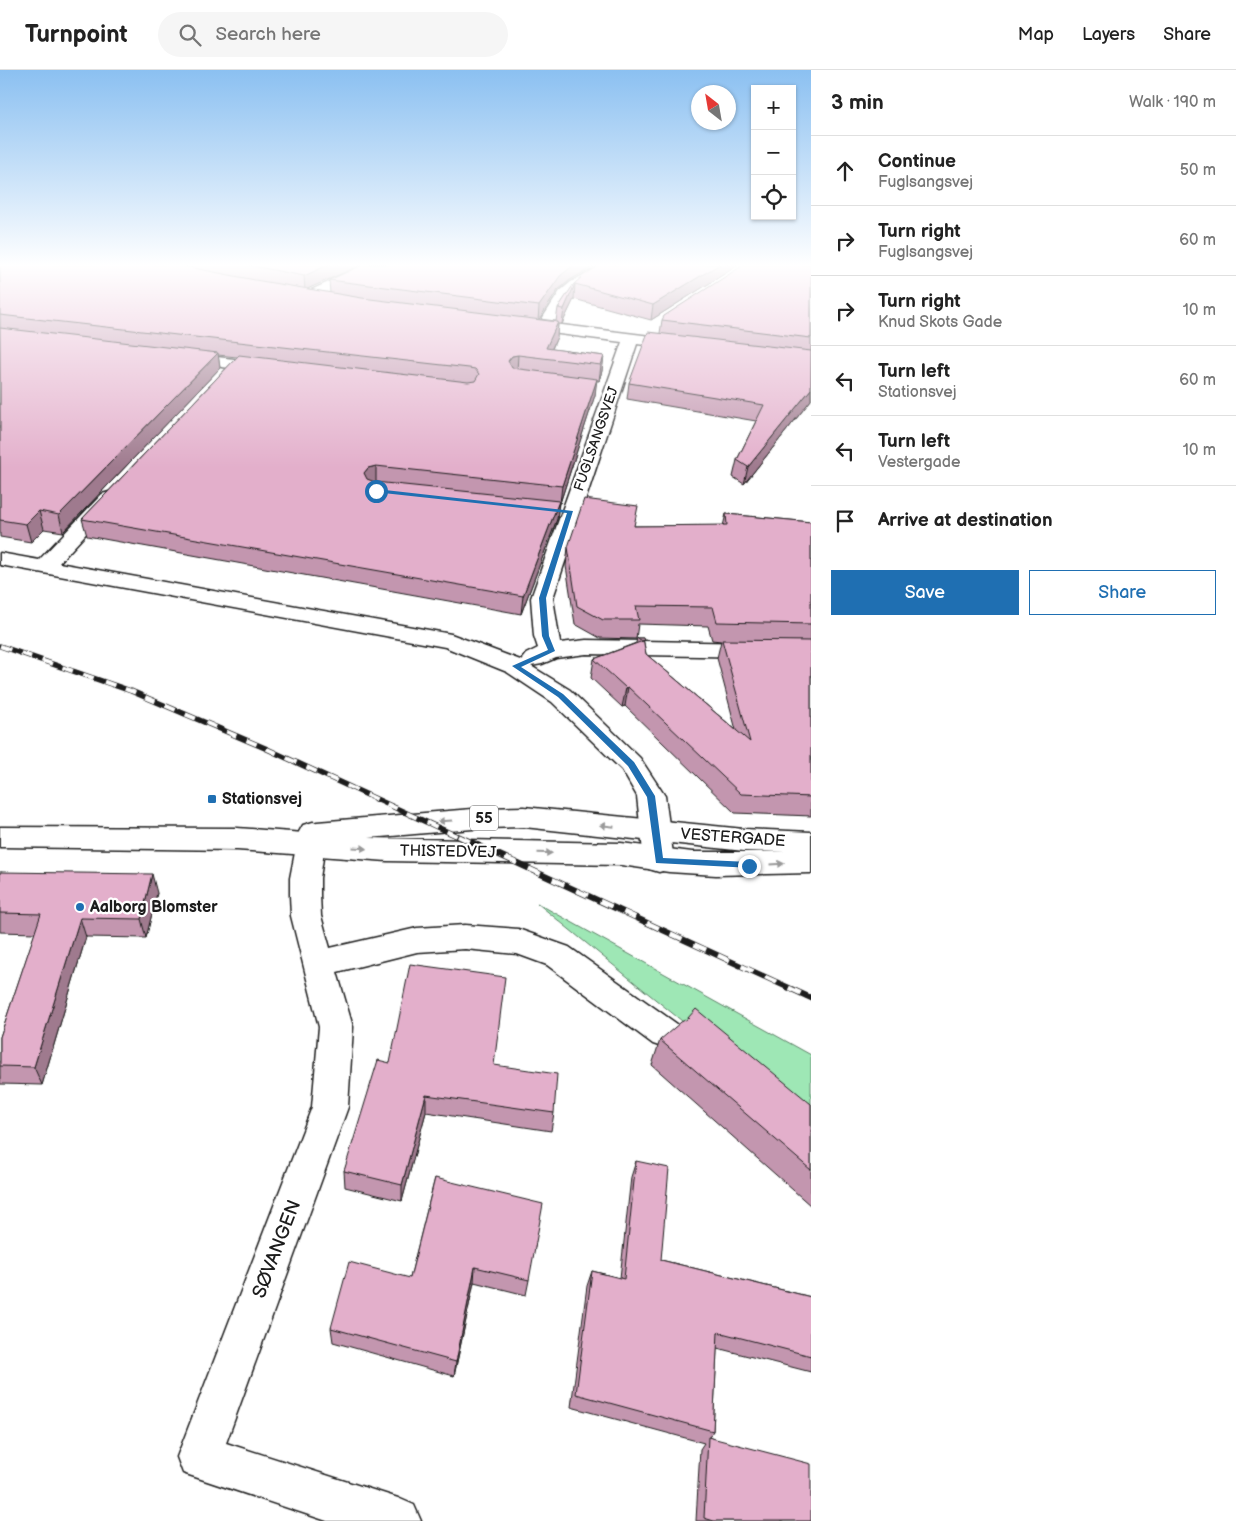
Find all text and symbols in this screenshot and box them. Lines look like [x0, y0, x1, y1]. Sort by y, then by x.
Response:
search box [158, 12, 508, 57]
text: Turnpoint [25, 20, 128, 49]
icon: search [176, 21, 204, 49]
text: Search here [216, 23, 321, 46]
text: Map [1018, 24, 1054, 45]
text: Layers [1082, 24, 1135, 45]
text: Share [1163, 24, 1211, 45]
north arrow [691, 85, 736, 130]
map controls [751, 85, 796, 220]
button: + [751, 85, 796, 130]
text: 3 min [831, 90, 884, 115]
text: Walk · 190 m [1129, 93, 1216, 112]
button: − [751, 130, 796, 175]
text: Continue [878, 150, 956, 173]
icon: ahead [831, 157, 859, 185]
text: 50 m [1180, 161, 1216, 180]
text: Fuglsangsvej [878, 173, 973, 192]
button: locate [751, 175, 796, 220]
text: Turn right [878, 220, 961, 243]
icon: right [831, 227, 859, 255]
text: 60 m [1179, 231, 1216, 250]
text: Fuglsangsvej [878, 243, 973, 262]
text: Turn right [878, 290, 961, 313]
icon: right [831, 297, 859, 325]
text: 10 m [1183, 301, 1216, 320]
text: Knud Skots Gade [878, 313, 1002, 332]
text: Turn left [878, 360, 950, 383]
icon: left [831, 367, 859, 395]
text: 60 m [1179, 371, 1216, 390]
text: Stationsvej [878, 383, 957, 402]
street label: FUGLSANGSVEJ [570, 384, 622, 493]
text: Turn left [878, 430, 950, 453]
icon: left [831, 437, 859, 465]
text: 10 m [1183, 441, 1216, 460]
text: Vestergade [878, 453, 960, 472]
route start [365, 480, 388, 503]
icon: arrive [831, 507, 859, 535]
text: Arrive at destination [878, 509, 1053, 532]
button: Save [831, 570, 1019, 615]
button: Share [1029, 570, 1216, 615]
place label: Stationsvej [222, 790, 302, 809]
marker: Stationsvej [206, 793, 218, 805]
road number: 55 [470, 806, 498, 830]
one-way arrow [437, 817, 453, 825]
one-way arrow [599, 822, 615, 830]
street label: VESTERGADE [680, 825, 786, 851]
street label: THISTEDVEJ [400, 842, 497, 862]
one-way arrow [353, 845, 369, 853]
one-way arrow [537, 849, 553, 857]
route end [738, 855, 761, 878]
one-way arrow [770, 859, 786, 867]
place label: Aalborg Blomster [89, 898, 218, 917]
marker: Aalborg Blomster [74, 901, 86, 913]
street label: SØVANGEN [248, 1197, 306, 1301]

